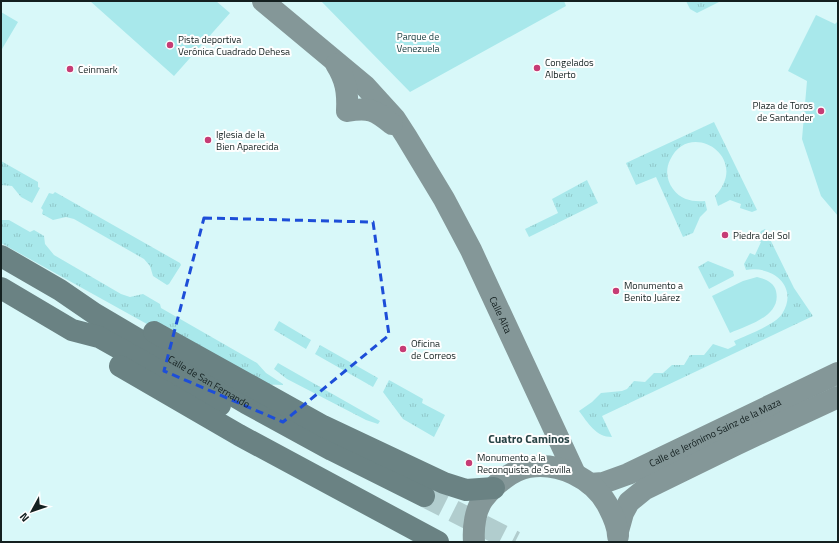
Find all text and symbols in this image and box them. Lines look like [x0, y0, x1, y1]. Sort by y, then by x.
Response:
park label: Parque de Venezuela [396, 29, 440, 56]
place label: Pista deportiva Verónica Cuadrado Dehesa [178, 32, 290, 59]
marker: Pista deportiva Verónica Cuadrado Dehesa [165, 40, 175, 50]
place label: Congelados Alberto [545, 55, 594, 82]
place label: Ceinmark [78, 62, 118, 77]
marker: Congelados Alberto [532, 63, 542, 73]
marker: Ceinmark [65, 64, 75, 74]
place label: Plaza de Toros de Santander [753, 98, 814, 125]
marker: Plaza de Toros de Santander [816, 106, 826, 116]
place label: Iglesia de la Bien Aparecida [216, 127, 278, 154]
marker: Iglesia de la Bien Aparecida [203, 135, 213, 145]
place label: Piedra del Sol [733, 228, 790, 243]
marker: Piedra del Sol [720, 230, 730, 240]
place label: Monumento a Benito Juárez [624, 278, 683, 305]
marker: Monumento a Benito Juárez [611, 286, 621, 296]
street label: Calle Alta [486, 294, 516, 335]
place label: Oficina de Correos [411, 336, 456, 363]
marker: Oficina de Correos [398, 344, 408, 354]
street label: Calle de San Fernando [165, 351, 253, 411]
street label: Calle de Jerónimo Sainz de la Maza [646, 394, 783, 470]
district label: Cuatro Caminos [488, 429, 570, 448]
place label: Monumento a la Reconquista de Sevilla [477, 450, 571, 477]
marker: Monumento a la Reconquista de Sevilla [464, 458, 474, 468]
north arrow [12, 491, 52, 531]
text: N [16, 509, 33, 525]

